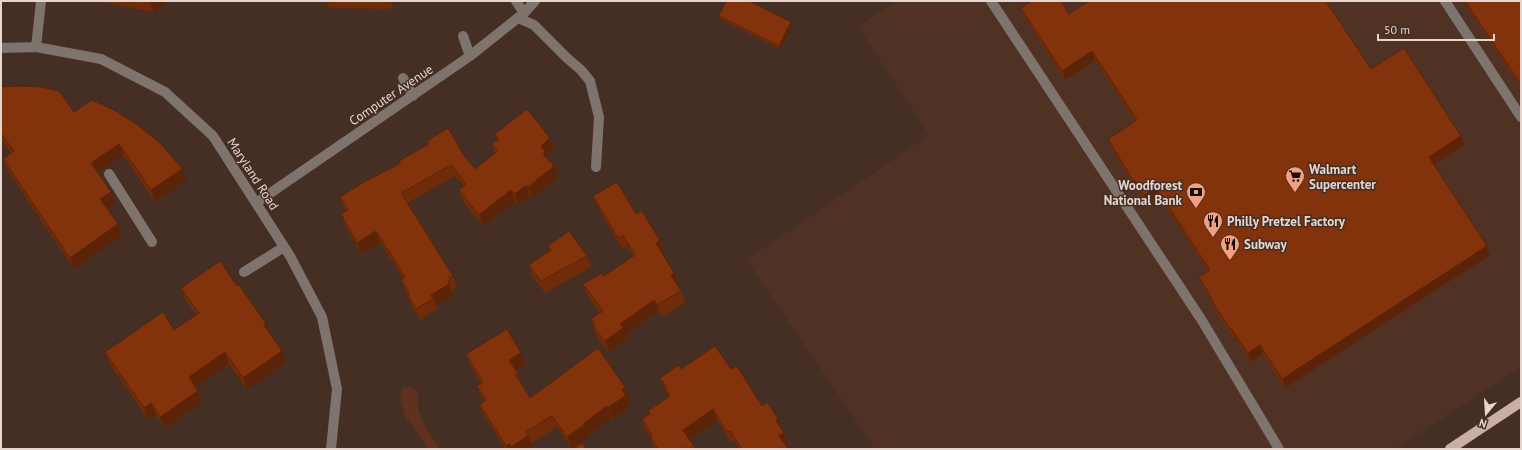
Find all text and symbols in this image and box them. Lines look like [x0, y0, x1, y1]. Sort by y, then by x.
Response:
scale bar [1378, 16, 1494, 42]
text: 50 m [1384, 22, 1410, 37]
street label: Computer Avenue [346, 61, 436, 129]
street label: Maryland Road [223, 135, 283, 213]
place label: Walmart Supercenter [1309, 161, 1376, 193]
supermarket icon: Walmart Supercenter [1284, 165, 1306, 193]
place label: Woodforest National Bank [1104, 177, 1183, 209]
bank icon: Woodforest National Bank [1185, 181, 1207, 209]
restaurant icon: Philly Pretzel Factory [1202, 210, 1224, 238]
place label: Philly Pretzel Factory [1227, 213, 1346, 230]
restaurant icon: Subway [1219, 233, 1241, 261]
place label: Subway [1244, 236, 1288, 253]
north arrow [1466, 394, 1506, 434]
text: N [1477, 416, 1489, 431]

